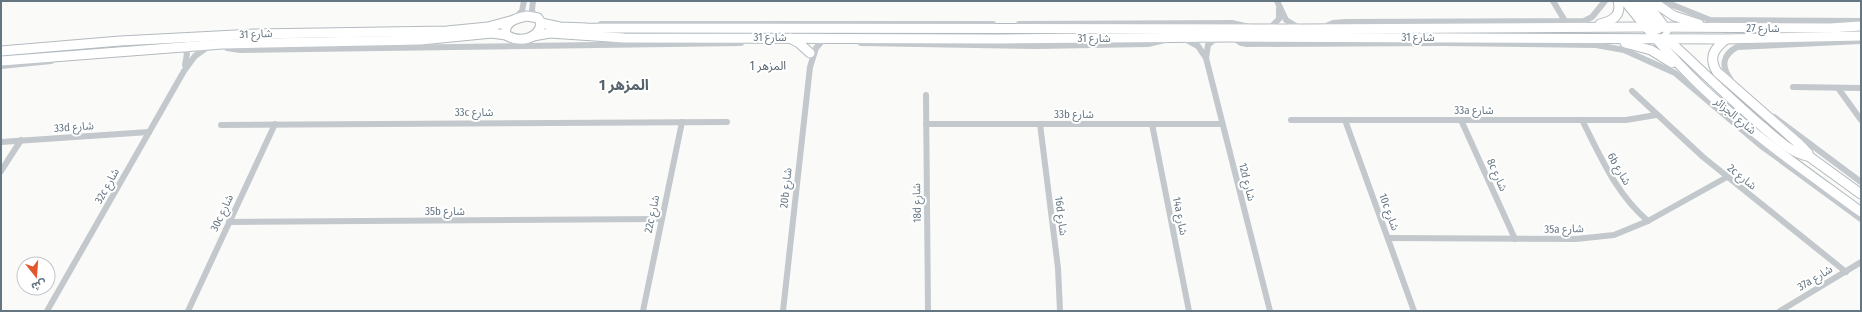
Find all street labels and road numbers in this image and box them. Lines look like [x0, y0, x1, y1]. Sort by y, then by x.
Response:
street label: شارع 27 [1746, 22, 1780, 36]
street label: شارع 31 [239, 27, 273, 42]
street label: شارع 31 [753, 31, 787, 45]
street label: شارع 31 [1401, 31, 1435, 45]
street label: شارع 31 [1077, 32, 1111, 46]
street label: شارع الجزائر [1710, 94, 1759, 138]
street label: 33a شارع [1454, 104, 1494, 118]
street label: 33c شارع [455, 106, 494, 120]
street label: 33b شارع [1054, 108, 1094, 122]
street label: 33d شارع [54, 119, 95, 136]
street label: 6b شارع [1604, 150, 1634, 188]
street label: 8c شارع [1483, 157, 1510, 194]
street label: 2c شارع [1724, 161, 1759, 194]
street label: 12d شارع [1235, 162, 1258, 203]
street label: 32c شارع [92, 166, 123, 206]
street label: 20b شارع [777, 167, 796, 209]
street label: 18d شارع [910, 183, 925, 223]
street label: 30c شارع [208, 192, 237, 234]
street label: 10c شارع [1375, 192, 1402, 233]
street label: 22c شارع [642, 194, 663, 234]
street label: 16d شارع [1051, 196, 1070, 237]
street label: 14a شارع [1169, 196, 1190, 237]
street label: 35b شارع [425, 205, 465, 219]
street label: 35a شارع [1544, 222, 1584, 237]
street label: 37a شارع [1795, 262, 1836, 294]

